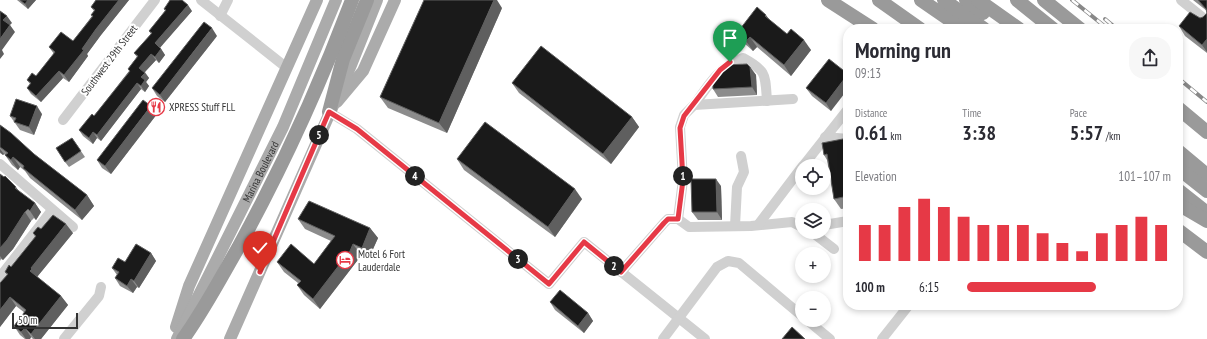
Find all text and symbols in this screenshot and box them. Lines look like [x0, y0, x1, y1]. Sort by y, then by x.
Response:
pin [713, 21, 747, 62]
street label: Southwest 29th Street [78, 22, 140, 98]
icon: arrive [719, 27, 741, 49]
text: Morning run [855, 36, 951, 64]
button: share [1129, 37, 1171, 79]
text: 09:13 [855, 65, 881, 82]
restaurant icon: XPRESS Stuff FLL [146, 97, 166, 117]
place label: XPRESS Stuff FLL [169, 100, 236, 114]
text: Distance [855, 106, 887, 120]
text: Time [962, 106, 981, 120]
text: Pace [1070, 106, 1087, 120]
text: 0.61 [855, 120, 888, 146]
text: 3:38 [962, 120, 996, 146]
text: 5:57 [1070, 120, 1103, 146]
pin: 5 [309, 125, 329, 145]
text: 5 [316, 128, 322, 142]
text: km [888, 129, 902, 143]
text: /km [1103, 129, 1120, 143]
street label: Marina Boulevard [239, 139, 282, 205]
map controls [795, 159, 831, 327]
button: locate [795, 159, 831, 195]
pin: 4 [405, 166, 425, 186]
pin: 1 [673, 166, 693, 186]
text: Elevation [855, 168, 897, 185]
text: 101–107 m [1118, 168, 1171, 185]
text: 4 [412, 169, 418, 183]
text: 1 [680, 169, 686, 183]
button: layers [795, 203, 831, 239]
pin [243, 231, 277, 272]
icon: check [249, 237, 271, 259]
place label: Motel 6 Fort Lauderdale [358, 247, 405, 274]
button: + [795, 247, 831, 283]
pin: 3 [508, 249, 528, 269]
hotel icon: Motel 6 Fort Lauderdale [335, 250, 355, 270]
text: 3 [515, 252, 521, 266]
pin: 2 [604, 256, 624, 276]
text: 2 [611, 259, 617, 273]
text: 100 m [855, 279, 885, 296]
text: 6:15 [919, 279, 939, 296]
button: − [795, 291, 831, 327]
scale bar [12, 311, 78, 330]
text: 50 m [18, 313, 37, 327]

